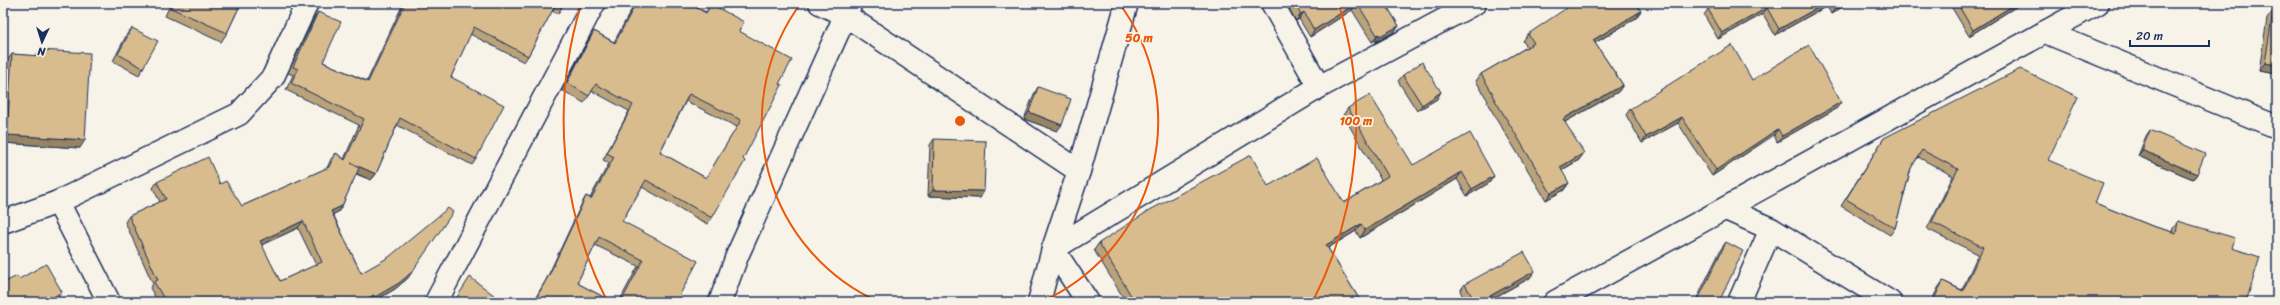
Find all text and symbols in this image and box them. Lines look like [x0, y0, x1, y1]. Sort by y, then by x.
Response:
north arrow [22, 22, 62, 62]
scale bar [2130, 22, 2209, 48]
text: 20 m [2136, 25, 2163, 47]
text: 50 m [1125, 27, 1153, 49]
text: N [36, 42, 47, 61]
text: 100 m [1340, 110, 1373, 132]
centre of rings [953, 114, 967, 128]

